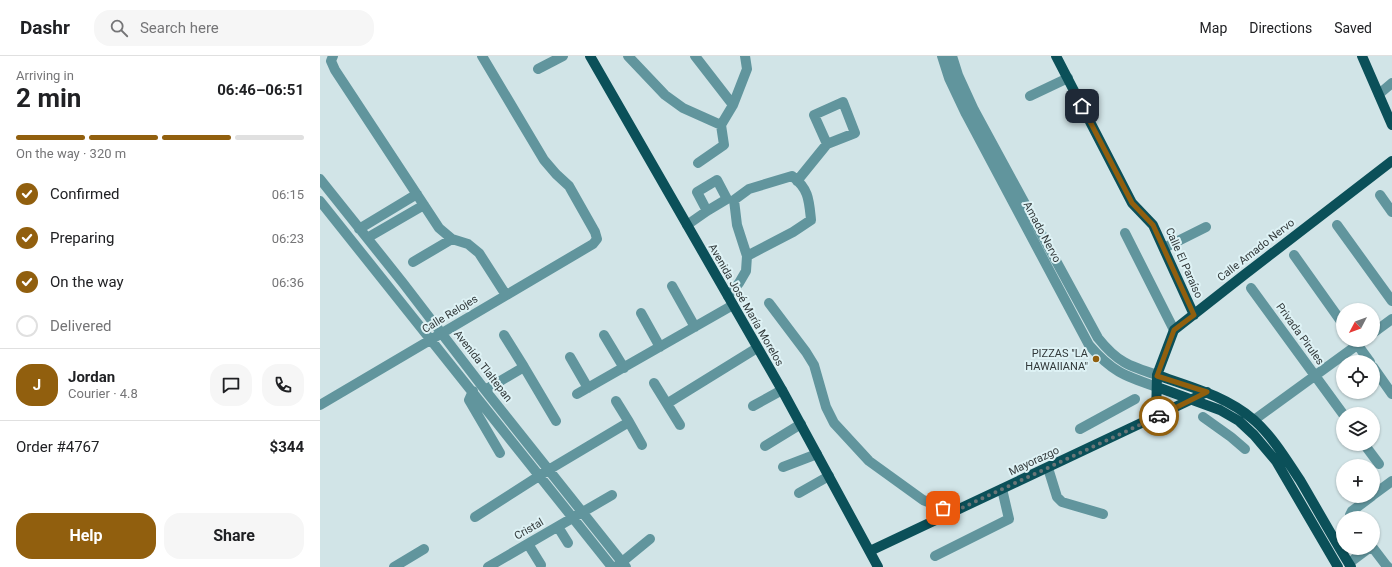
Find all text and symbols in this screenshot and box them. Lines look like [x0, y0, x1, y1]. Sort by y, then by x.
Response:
search box [94, 10, 374, 46]
text: Dashr [20, 16, 70, 39]
icon: search [108, 17, 130, 39]
text: Search here [140, 19, 219, 37]
text: Map [1200, 20, 1227, 36]
text: Directions [1249, 20, 1312, 36]
text: Saved [1334, 20, 1372, 36]
text: Arriving in [16, 68, 74, 83]
text: 06:46–06:51 [217, 81, 304, 99]
text: 2 min [16, 83, 81, 113]
pin [1065, 89, 1099, 123]
icon: home [1071, 95, 1093, 117]
text: On the way · 320 m [16, 146, 126, 161]
icon: check [16, 183, 38, 205]
text: Confirmed [50, 185, 120, 203]
text: 06:15 [272, 187, 304, 202]
street label: Amado Nervo [1021, 199, 1063, 265]
street label: Calle Amado Nervo [1215, 216, 1297, 284]
street label: Calle El Paraíso [1163, 226, 1205, 300]
icon: check [16, 227, 38, 249]
text: Preparing [50, 229, 114, 247]
text: 06:23 [272, 231, 304, 246]
street label: Avenida José María Morelos [706, 242, 787, 369]
icon: check [16, 271, 38, 293]
text: On the way [50, 273, 124, 291]
text: 06:36 [272, 275, 304, 290]
street label: Calle Relojes [420, 292, 481, 336]
street label: Privada Pirules [1273, 301, 1327, 368]
north arrow [1336, 303, 1380, 347]
map controls [1336, 303, 1380, 555]
text: Delivered [50, 317, 112, 335]
street label: Avenida Tlaltepan [451, 328, 515, 404]
place label: PIZZAS "LA HAWAIIANA" [1025, 347, 1089, 373]
marker: PIZZAS "LA HAWAIIANA" [1091, 354, 1101, 364]
button: locate [1336, 355, 1380, 399]
button: chat [210, 364, 252, 406]
button: phone [262, 364, 304, 406]
text: Jordan [68, 368, 115, 386]
text: J [33, 376, 41, 394]
text: Courier · 4.8 [68, 386, 138, 401]
courier [1139, 396, 1179, 436]
icon: car [1148, 405, 1170, 427]
button: layers [1336, 407, 1380, 451]
text: Order #4767 [16, 438, 99, 456]
text: $344 [270, 438, 304, 456]
street label: Mayorazgo [1007, 444, 1061, 478]
button: + [1336, 459, 1380, 503]
pin [926, 491, 960, 525]
icon: bag [932, 497, 954, 519]
button: − [1336, 511, 1380, 555]
button: Help [16, 513, 156, 559]
button: Share [164, 513, 304, 559]
street label: Cristal [512, 515, 546, 543]

